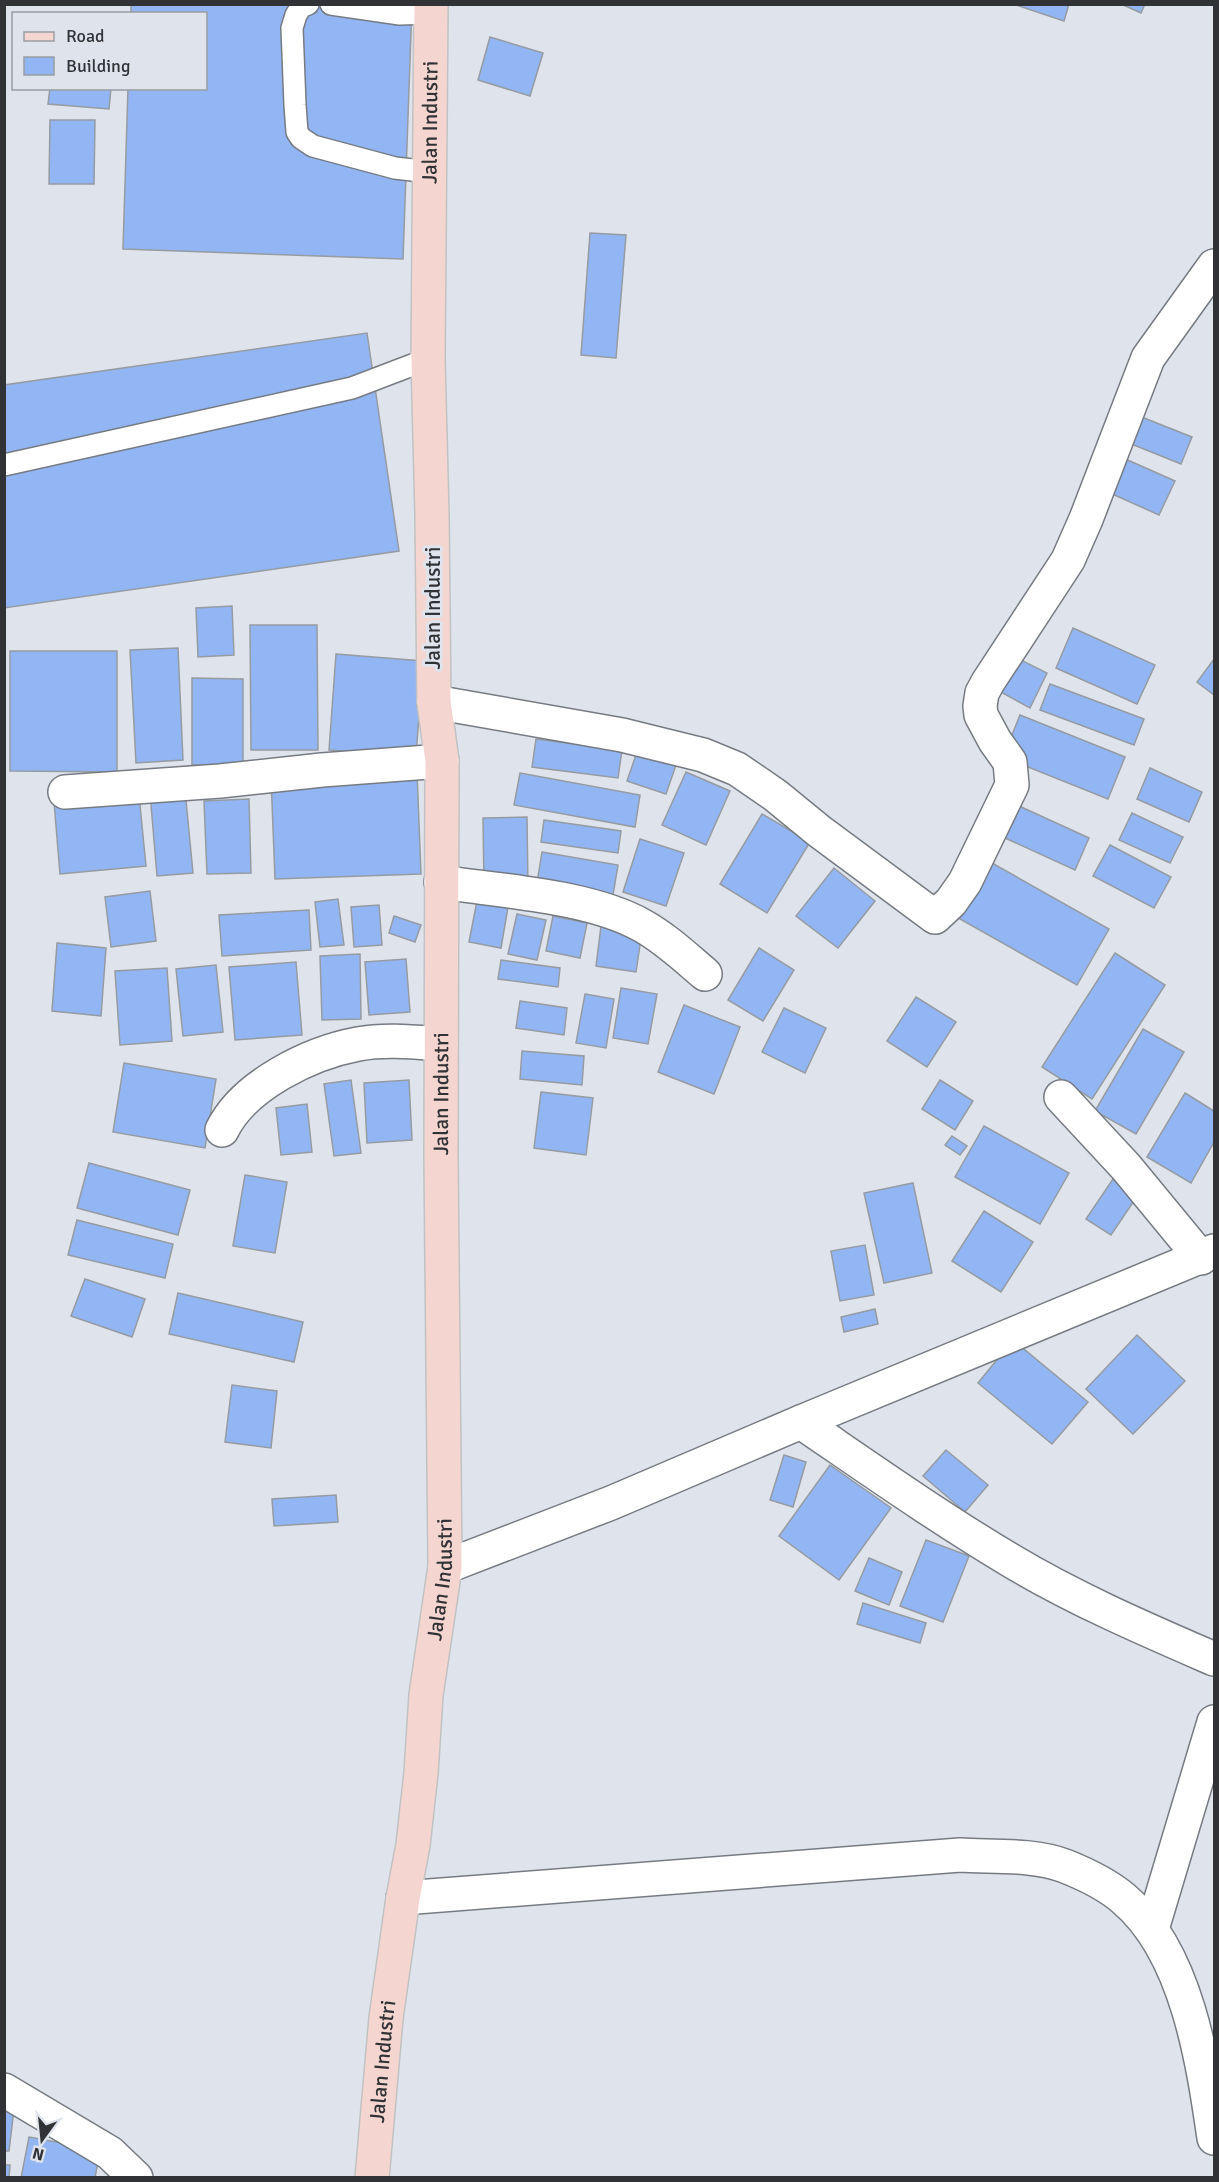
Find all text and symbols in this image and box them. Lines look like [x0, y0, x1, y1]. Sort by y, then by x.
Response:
legend [12, 12, 207, 90]
text: Road [66, 25, 105, 47]
text: Building [66, 55, 130, 77]
street label: Jalan Industri [416, 61, 444, 184]
street label: Jalan Industri [420, 547, 446, 670]
street label: Jalan Industri [428, 1032, 454, 1155]
street label: Jalan Industri [421, 1518, 458, 1642]
street label: Jalan Industri [364, 1998, 401, 2124]
north arrow [12, 2110, 72, 2170]
text: N [30, 2142, 46, 2165]

